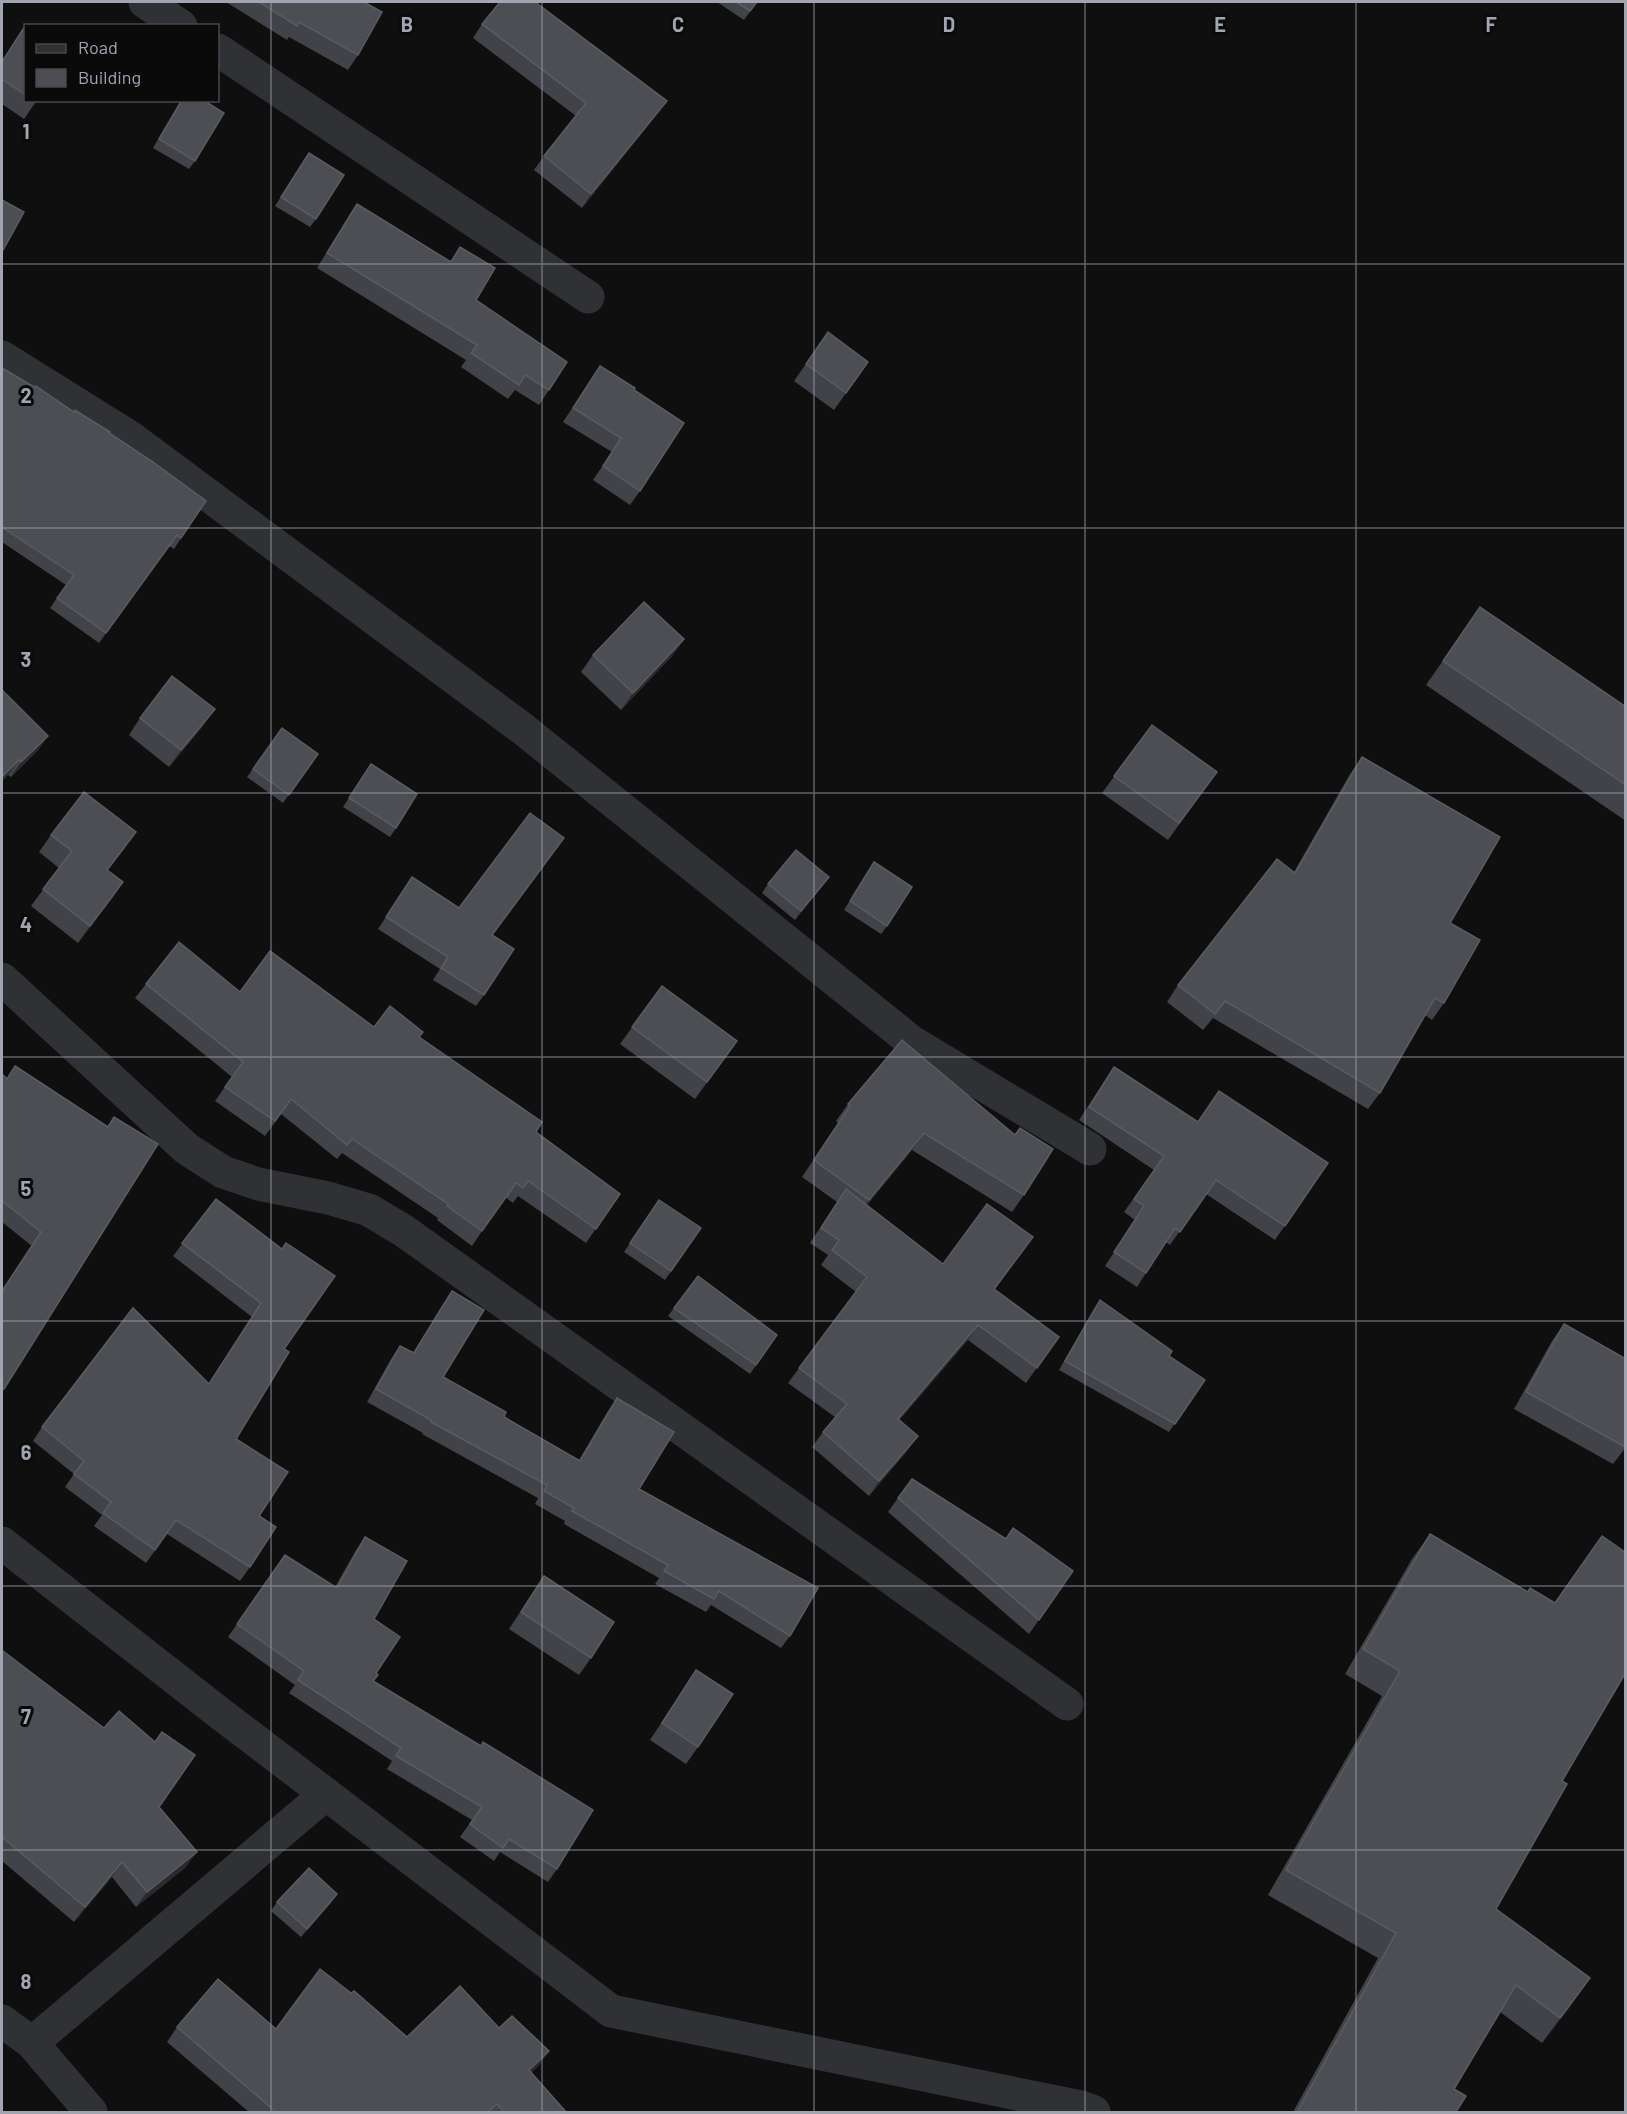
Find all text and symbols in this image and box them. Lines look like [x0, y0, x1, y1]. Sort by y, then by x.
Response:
text: B [401, 12, 413, 36]
text: C [672, 12, 684, 36]
text: D [943, 12, 955, 36]
text: E [1214, 12, 1226, 36]
text: F [1485, 12, 1497, 36]
legend [24, 24, 219, 102]
text: Road [78, 36, 118, 58]
text: Building [78, 66, 141, 88]
text: 1 [22, 119, 30, 143]
text: 2 [20, 383, 32, 407]
text: 3 [21, 647, 31, 671]
text: 4 [20, 912, 32, 936]
text: 5 [21, 1176, 32, 1200]
text: 6 [21, 1440, 32, 1464]
text: 7 [21, 1704, 31, 1728]
text: 8 [21, 1969, 32, 1993]

